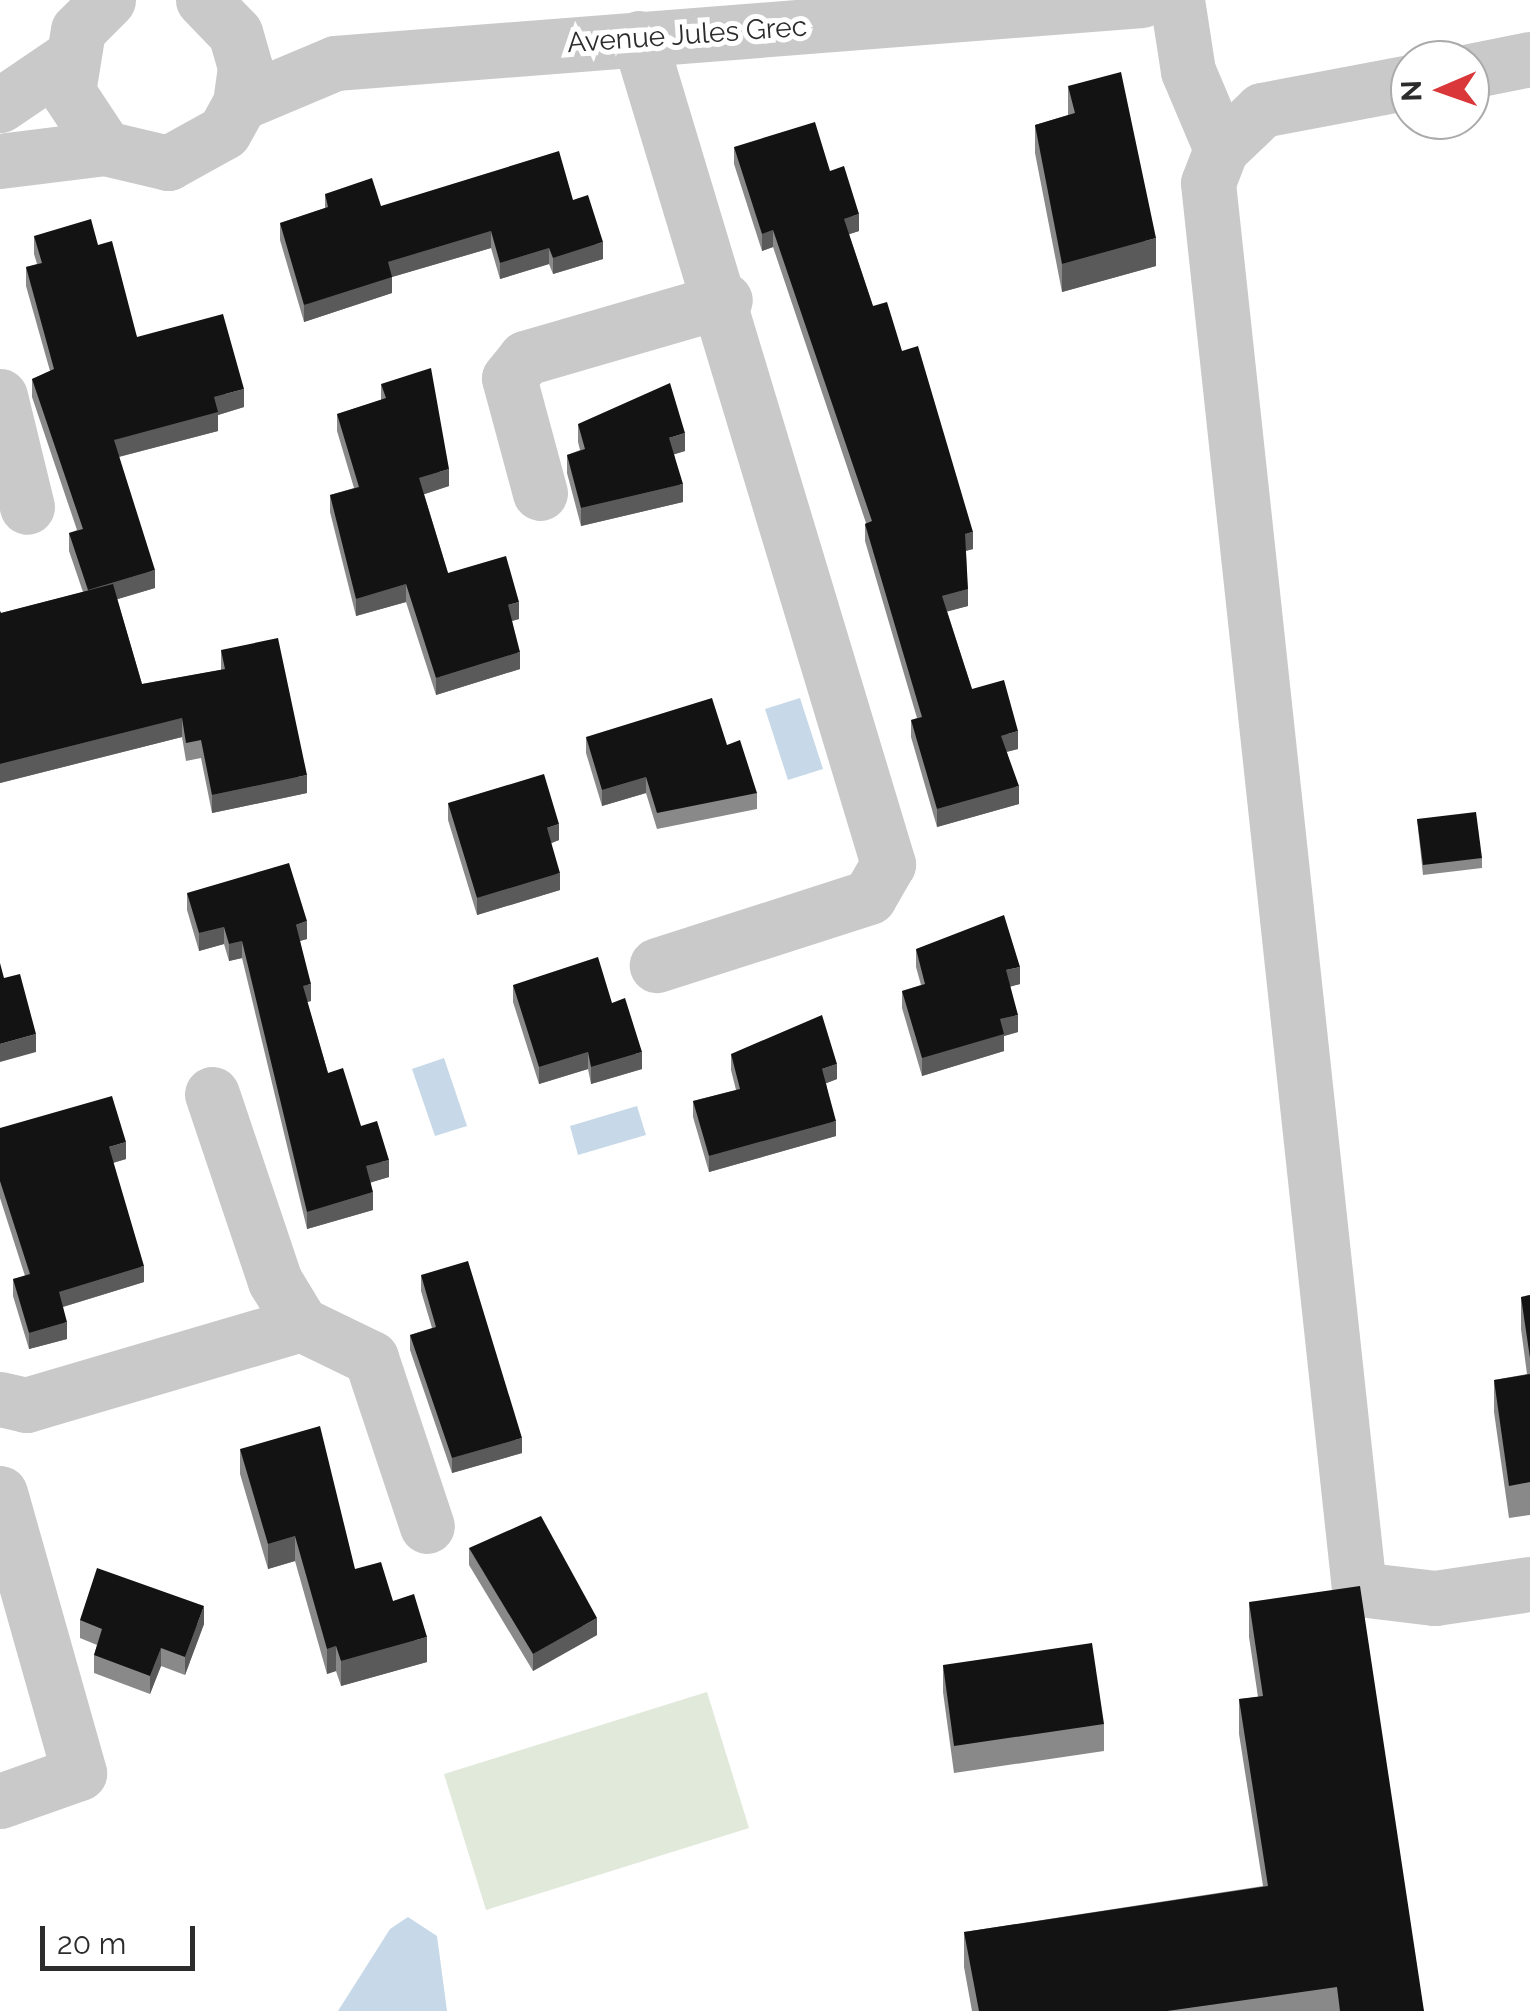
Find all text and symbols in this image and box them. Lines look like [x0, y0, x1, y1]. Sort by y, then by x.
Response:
street label: Avenue Jules Grec [565, 10, 809, 60]
north arrow [1390, 40, 1490, 140]
text: N [1395, 80, 1428, 102]
scale bar [45, 1906, 200, 1968]
text: 20 m [57, 1926, 126, 1961]

